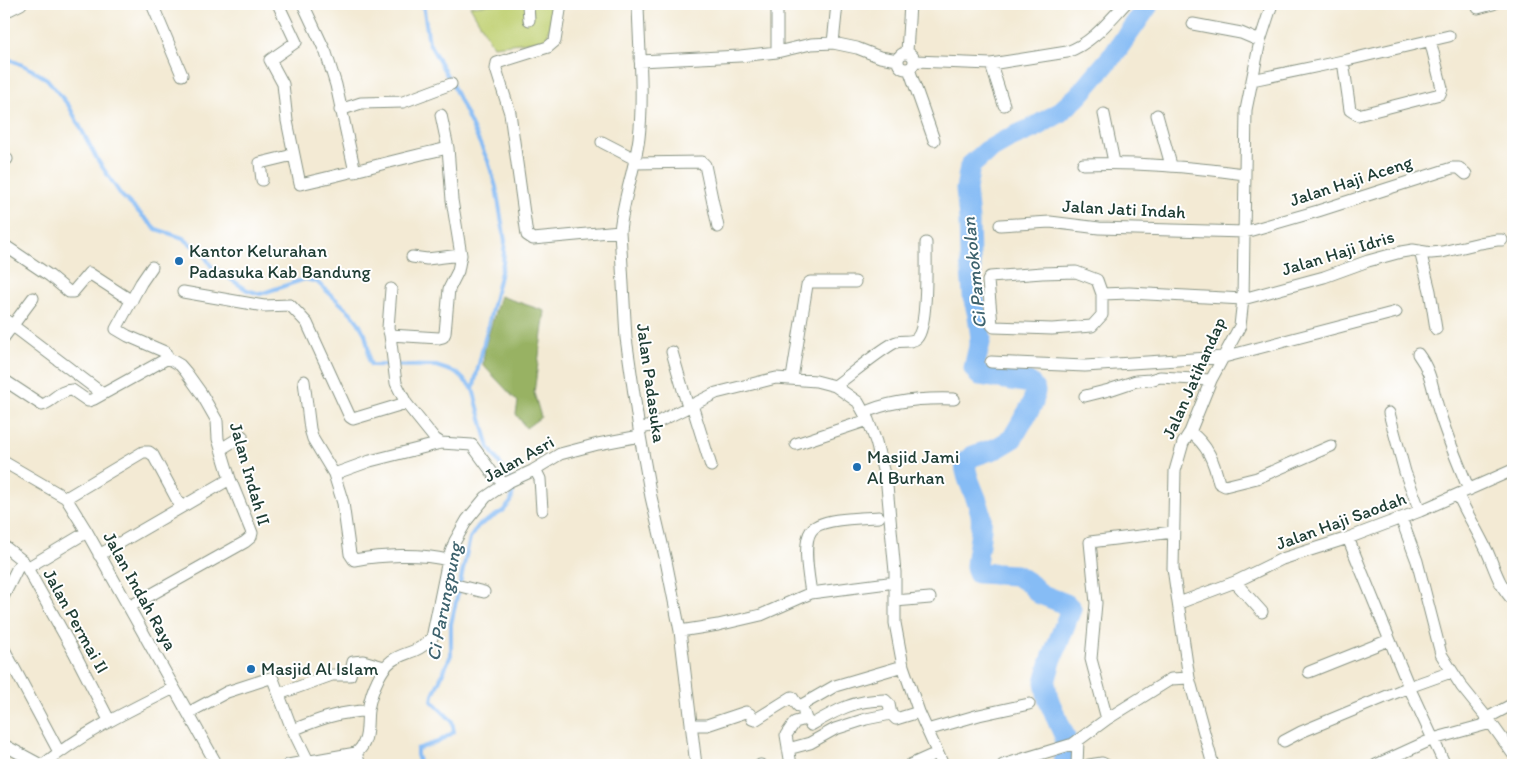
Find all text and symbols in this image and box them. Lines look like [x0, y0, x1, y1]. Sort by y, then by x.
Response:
street label: Jalan Haji Aceng [1287, 151, 1416, 211]
street label: Jalan Jati Indah [1062, 195, 1187, 223]
water label: Ci Pamokolan [957, 216, 991, 330]
street label: Jalan Haji Idris [1279, 225, 1397, 281]
place label: Kantor Kelurahan Padasuka Kab Bandung [189, 240, 372, 283]
marker: Kantor Kelurahan Padasuka Kab Bandung [173, 255, 185, 267]
street label: Jalan Jatihandap [1157, 314, 1231, 442]
street label: Jalan Padasuka [632, 322, 670, 445]
street label: Jalan Indah II [225, 420, 275, 528]
street label: Jalan Asri [480, 431, 558, 487]
place label: Masjid Jami Al Burhan [867, 446, 959, 489]
marker: Masjid Jami Al Burhan [851, 461, 863, 473]
street label: Jalan Haji Saodah [1273, 487, 1409, 555]
street label: Jalan Indah Raya [98, 528, 182, 654]
water label: Ci Parungpung [421, 539, 467, 663]
street label: Jalan Permai II [38, 565, 114, 677]
place label: Masjid Al Islam [261, 658, 378, 680]
marker: Masjid Al Islam [245, 663, 257, 675]

